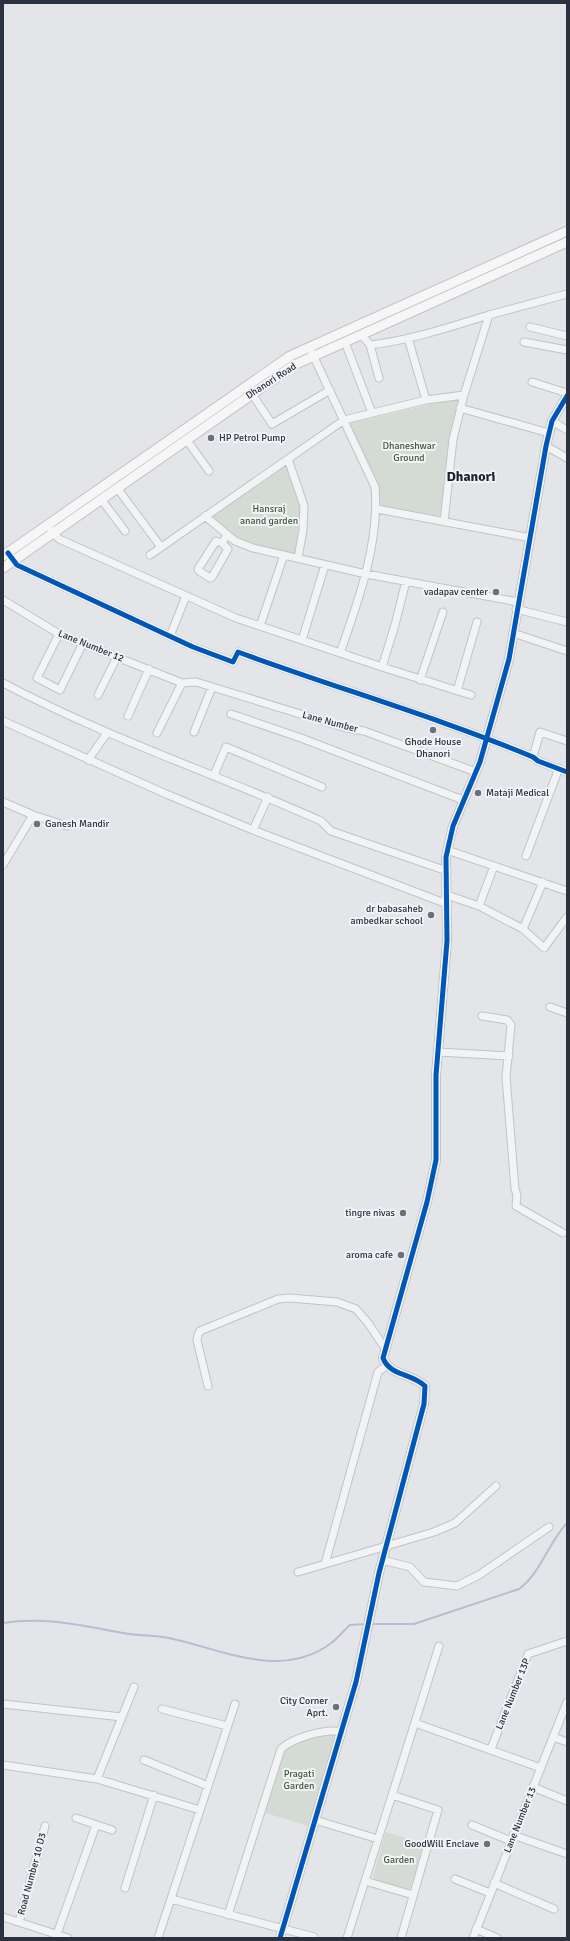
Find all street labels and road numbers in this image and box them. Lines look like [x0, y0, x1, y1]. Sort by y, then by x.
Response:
street label: Dhanori Road [243, 360, 299, 402]
street label: Lane Number 12 [56, 627, 126, 665]
street label: Lane Number [301, 709, 359, 735]
street label: Lane Number 13P [493, 1656, 533, 1731]
street label: Lane Number 13 [501, 1785, 539, 1855]
street label: Road Number 10 D3 [15, 1831, 49, 1917]

